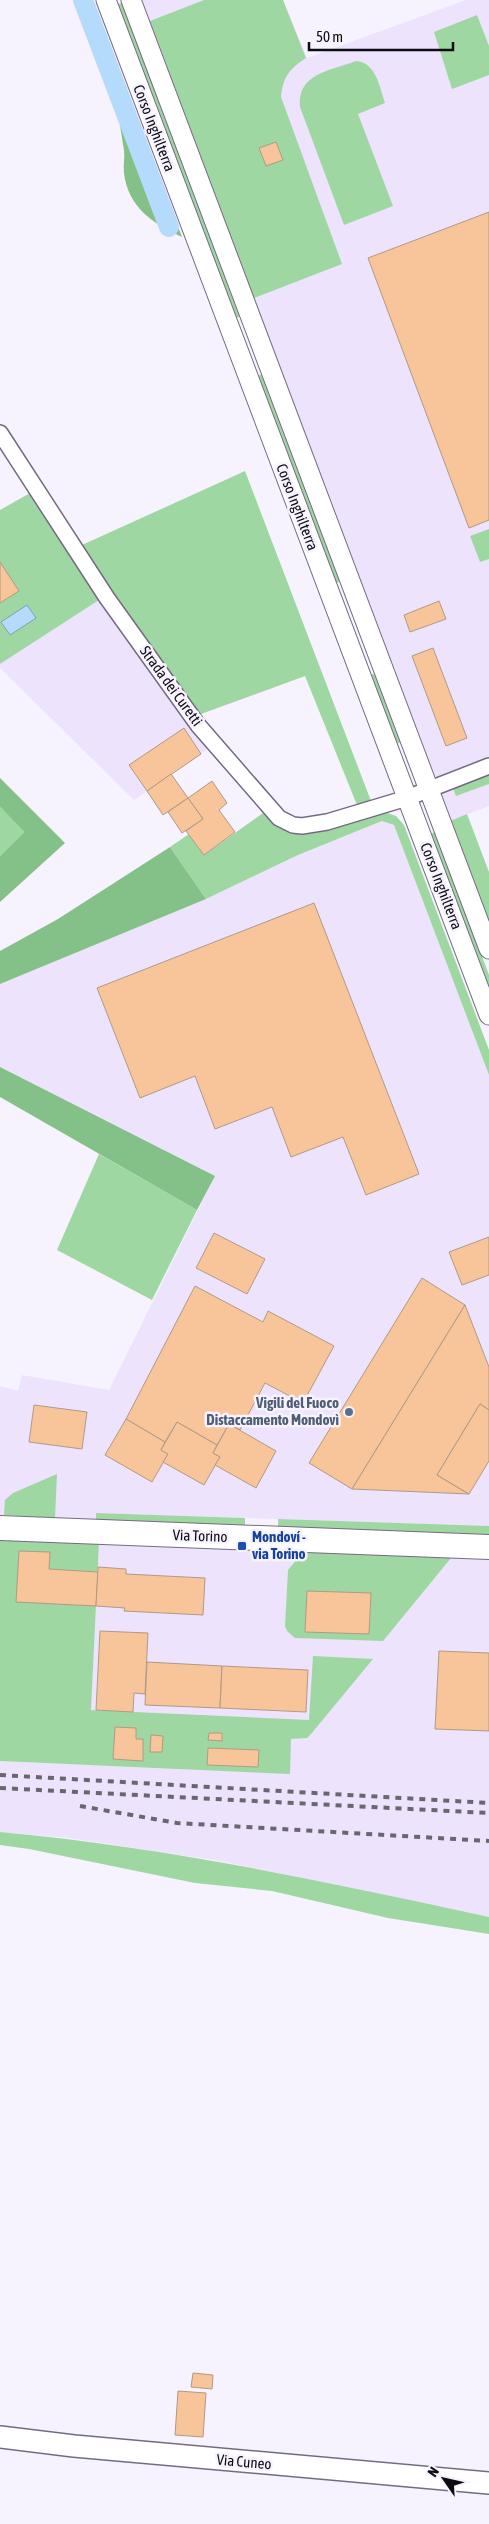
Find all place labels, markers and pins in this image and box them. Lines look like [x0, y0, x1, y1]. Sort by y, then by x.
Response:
place label: Vigili del Fuoco Distaccamento Mondovì [206, 1394, 339, 1428]
marker: Vigili del Fuoco Distaccamento Mondovì [343, 1406, 355, 1418]
place label: Mondoví - via Torino [252, 1528, 306, 1562]
marker: Mondoví - via Torino [236, 1540, 248, 1552]

